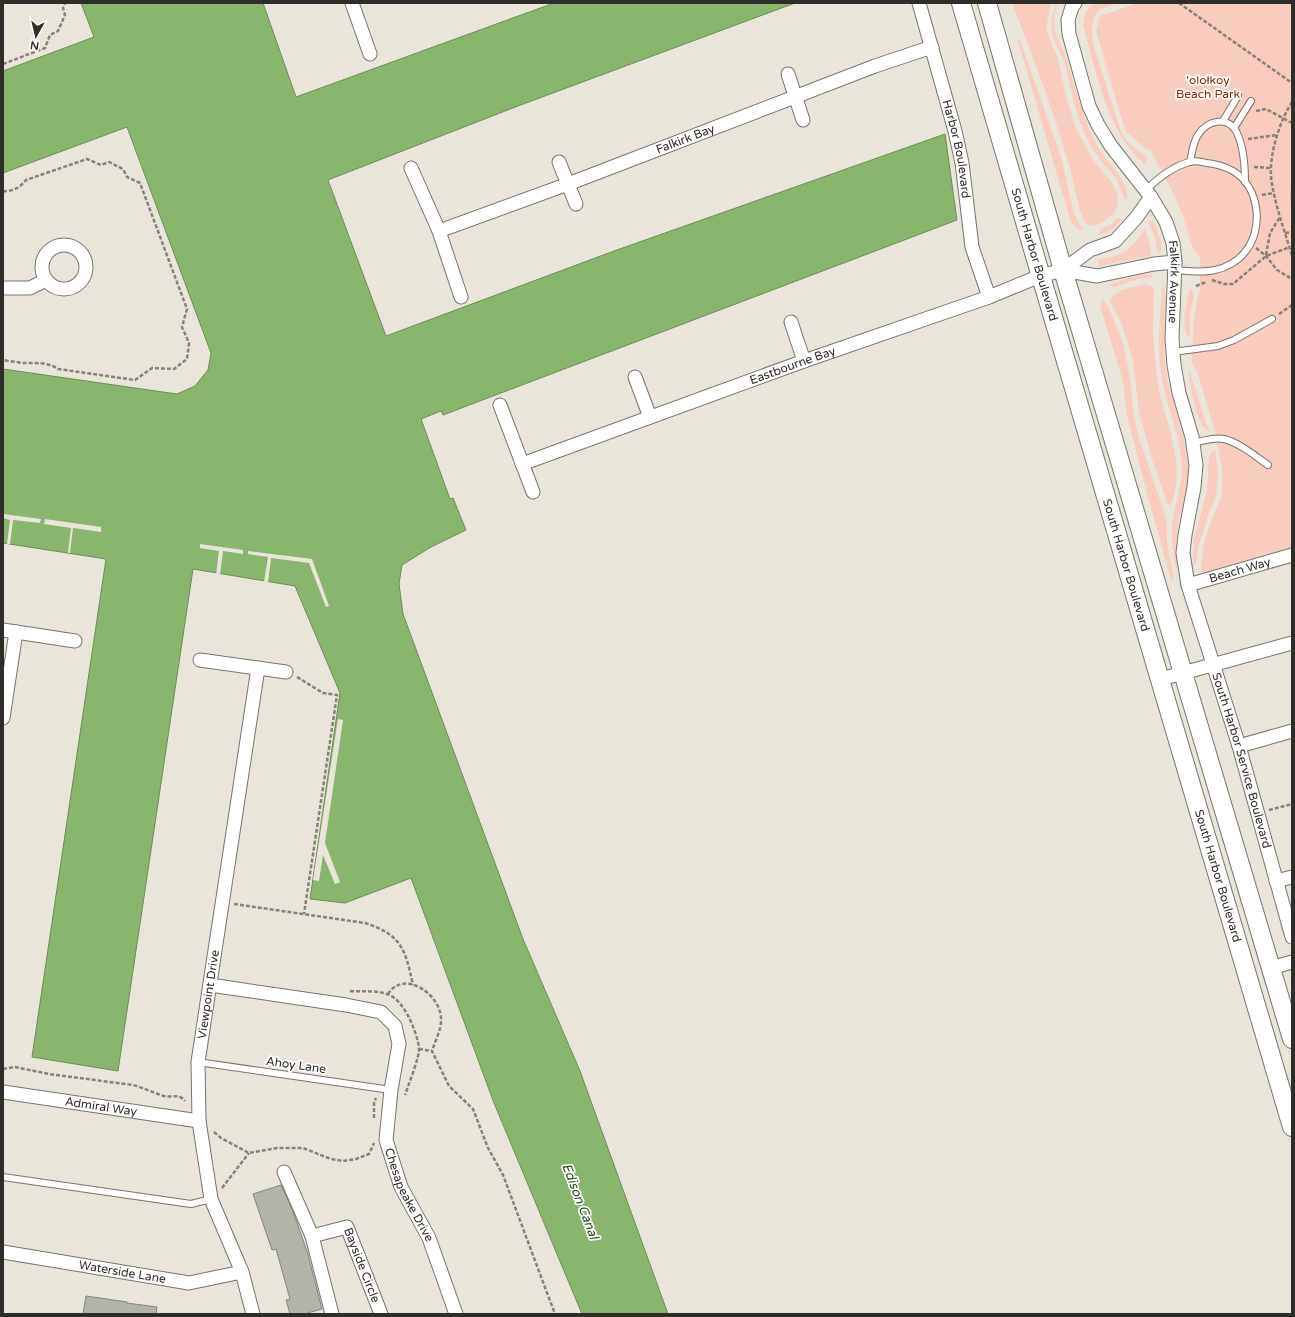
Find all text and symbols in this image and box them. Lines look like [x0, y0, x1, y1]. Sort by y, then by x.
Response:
north arrow [16, 16, 56, 56]
text: N [29, 38, 40, 52]
park label: 'olołkoy Beach Park [1176, 73, 1241, 101]
street label: Harbor Boulevard [940, 98, 973, 199]
street label: Falkirk Bay [654, 121, 717, 156]
street label: South Harbor Boulevard [1008, 186, 1061, 323]
street label: Falkirk Avenue [1166, 240, 1182, 324]
street label: Eastbourne Bay [748, 343, 838, 387]
street label: South Harbor Boulevard [1100, 497, 1152, 633]
street label: Beach Way [1207, 554, 1273, 586]
street label: South Harbor Service Boulevard [1209, 671, 1274, 850]
street label: South Harbor Boulevard [1192, 808, 1244, 944]
street label: Viewpoint Drive [195, 949, 222, 1040]
street label: Ahoy Lane [265, 1054, 327, 1076]
street label: Admiral Way [64, 1094, 138, 1119]
street label: Chesapeake Drive [382, 1146, 437, 1244]
water label: Edison Canal [558, 1161, 602, 1243]
street label: Bayside Circle [341, 1225, 383, 1305]
street label: Waterside Lane [78, 1258, 167, 1286]

